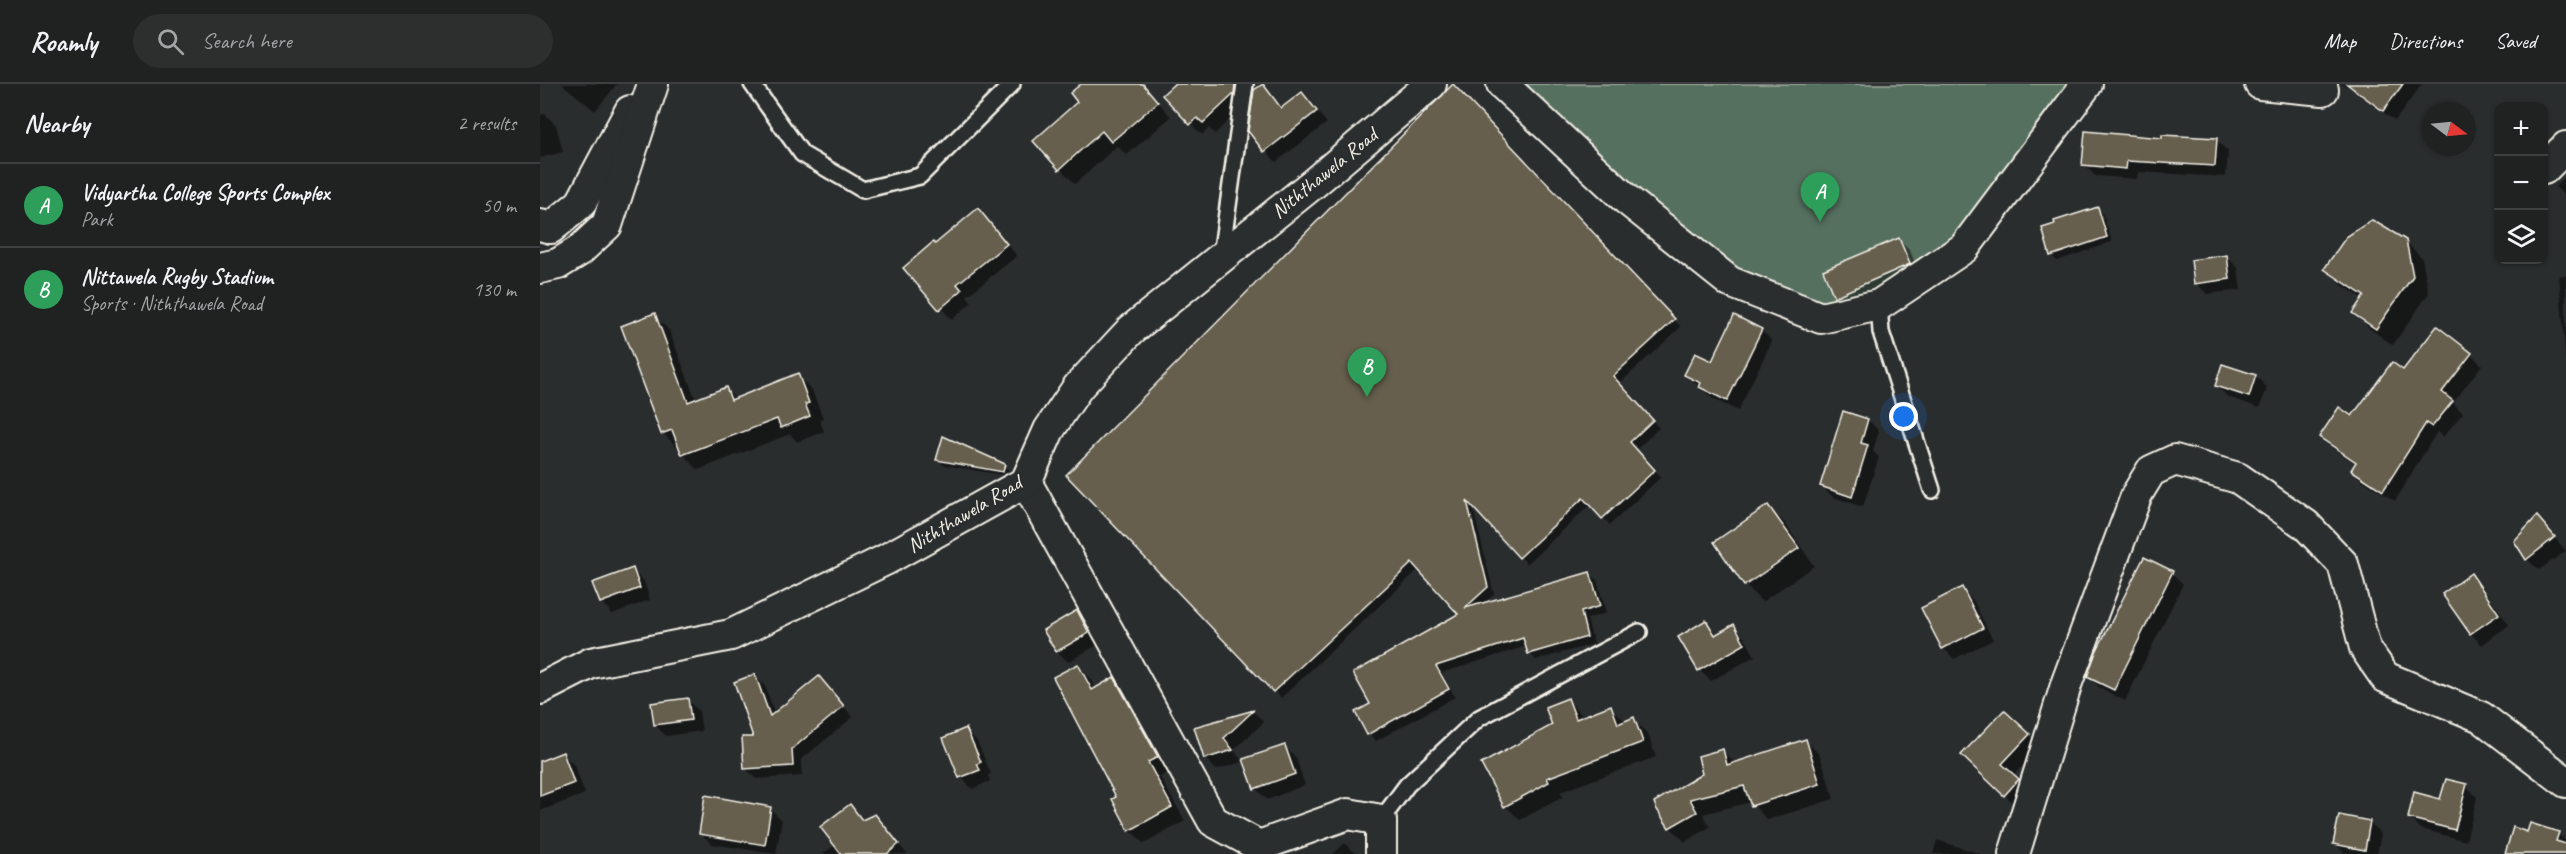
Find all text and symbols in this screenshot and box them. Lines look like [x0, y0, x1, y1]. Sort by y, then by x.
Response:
search box [133, 14, 553, 68]
text: Roamly [30, 24, 97, 59]
icon: search [154, 25, 187, 58]
text: Search here [202, 27, 292, 55]
text: Map [2324, 28, 2356, 54]
text: Directions [2389, 28, 2462, 54]
text: Saved [2495, 28, 2536, 54]
north arrow [2422, 102, 2476, 156]
map controls [2494, 102, 2548, 264]
button: + [2494, 102, 2548, 156]
text: Nearby [24, 107, 89, 140]
text: 2 results [457, 111, 516, 136]
street label: Niththawela Road [1266, 120, 1385, 224]
button: − [2494, 156, 2548, 210]
pin: A [1800, 172, 1840, 222]
text: Vidyartha College Sports Complex [81, 179, 329, 207]
text: A [38, 193, 49, 218]
text: 50 m [482, 193, 516, 218]
text: Park [81, 207, 113, 232]
button: layers [2494, 210, 2548, 264]
text: Nittawela Rugby Stadium [81, 263, 273, 291]
text: B [38, 277, 49, 302]
text: 130 m [473, 277, 516, 302]
text: Sports · Niththawela Road [81, 291, 263, 316]
pin: B [1348, 348, 1386, 397]
your location [1889, 402, 1918, 431]
street label: Niththawela Road [902, 468, 1029, 558]

